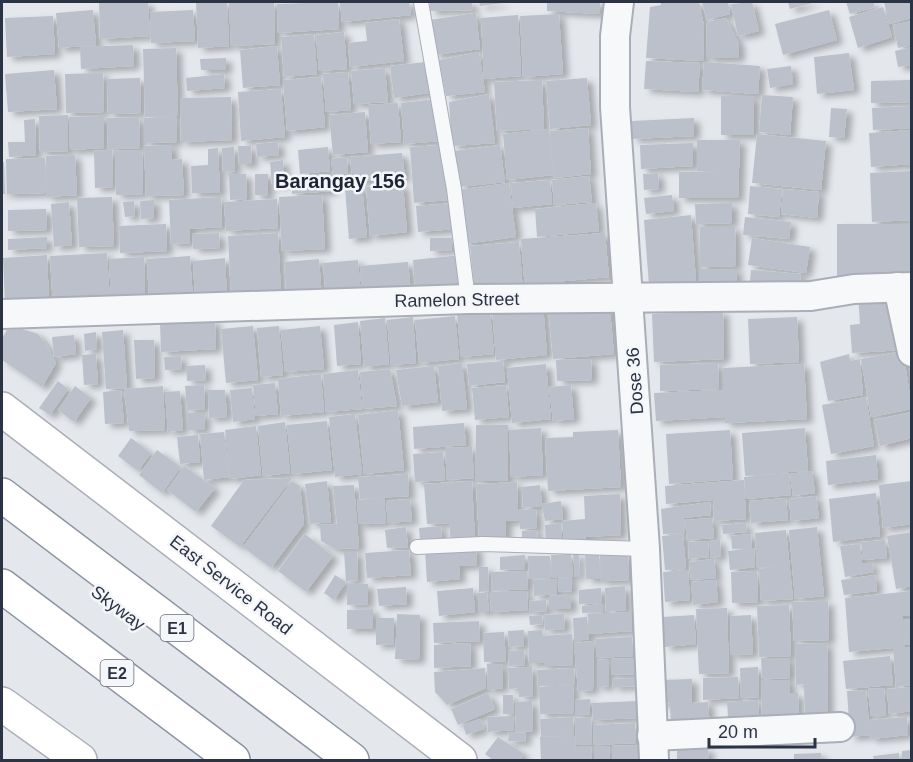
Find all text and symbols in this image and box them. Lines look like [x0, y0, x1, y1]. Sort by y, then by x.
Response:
district label: Barangay 156 [275, 170, 405, 192]
street label: Ramelon Street [394, 289, 520, 311]
street label: Dose 36 [623, 347, 647, 415]
street label: East Service Road [166, 531, 296, 639]
street label: Skyway [87, 581, 149, 635]
road number: E1 [160, 615, 194, 641]
road number: E2 [100, 660, 134, 686]
scale bar [709, 711, 816, 749]
text: 20 m [718, 722, 758, 742]

